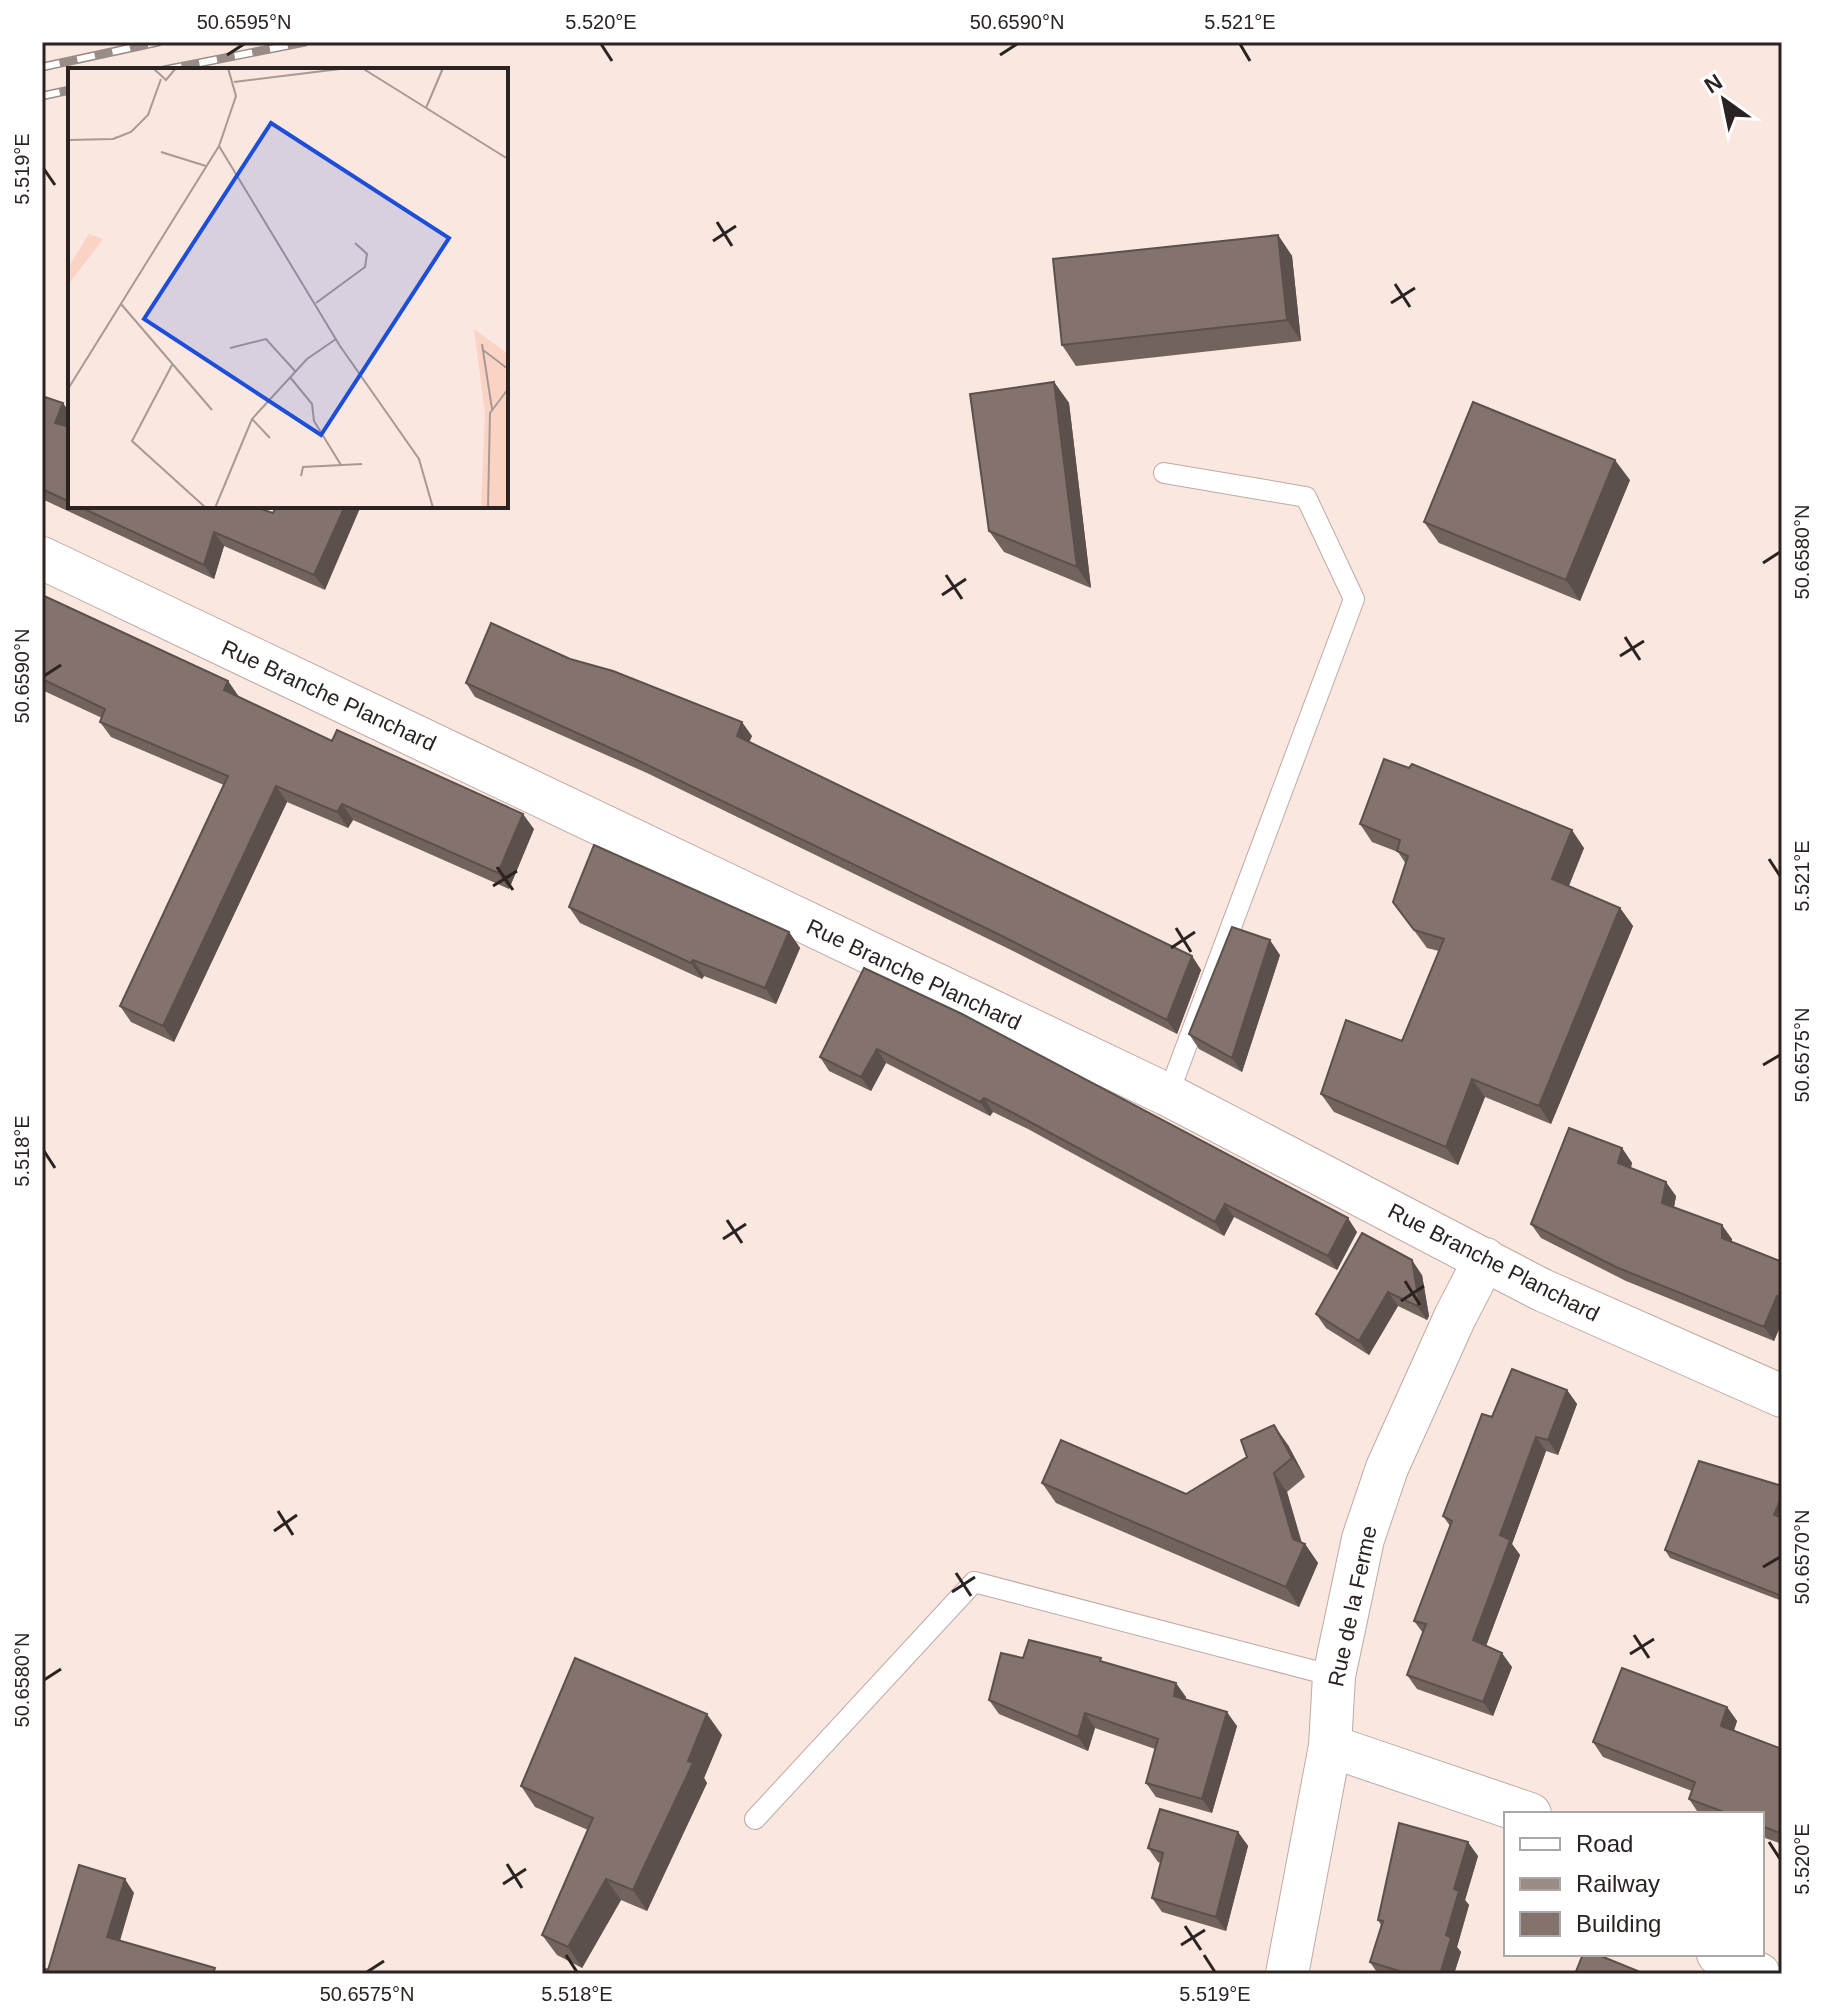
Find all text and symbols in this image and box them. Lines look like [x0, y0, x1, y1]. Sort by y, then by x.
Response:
text: 50.6595°N [197, 11, 291, 33]
text: 5.520°E [565, 11, 637, 33]
text: 50.6590°N [970, 11, 1064, 33]
text: 5.521°E [1204, 11, 1276, 33]
north arrow [1684, 60, 1764, 140]
inset map [68, 68, 508, 508]
text: N [1700, 69, 1727, 98]
text: 5.519°E [11, 133, 33, 205]
text: 50.6580°N [1791, 505, 1813, 599]
text: 50.6590°N [11, 629, 33, 723]
street label: Rue Branche Planchard [218, 635, 440, 756]
text: 5.521°E [1791, 840, 1813, 912]
street label: Rue Branche Planchard [803, 914, 1025, 1035]
text: 50.6575°N [1791, 1008, 1813, 1102]
text: 5.518°E [11, 1115, 33, 1187]
street label: Rue Branche Planchard [1384, 1198, 1604, 1327]
text: 50.6570°N [1791, 1510, 1813, 1604]
street label: Rue de la Ferme [1323, 1523, 1382, 1689]
text: 50.6580°N [11, 1633, 33, 1727]
legend [1504, 1812, 1764, 1956]
text: 5.520°E [1791, 1823, 1813, 1895]
text: Road [1576, 1830, 1633, 1857]
text: Railway [1576, 1870, 1660, 1897]
text: Building [1576, 1910, 1661, 1937]
text: 50.6575°N [320, 1983, 414, 2005]
text: 5.518°E [541, 1983, 613, 2005]
text: 5.519°E [1179, 1983, 1251, 2005]

